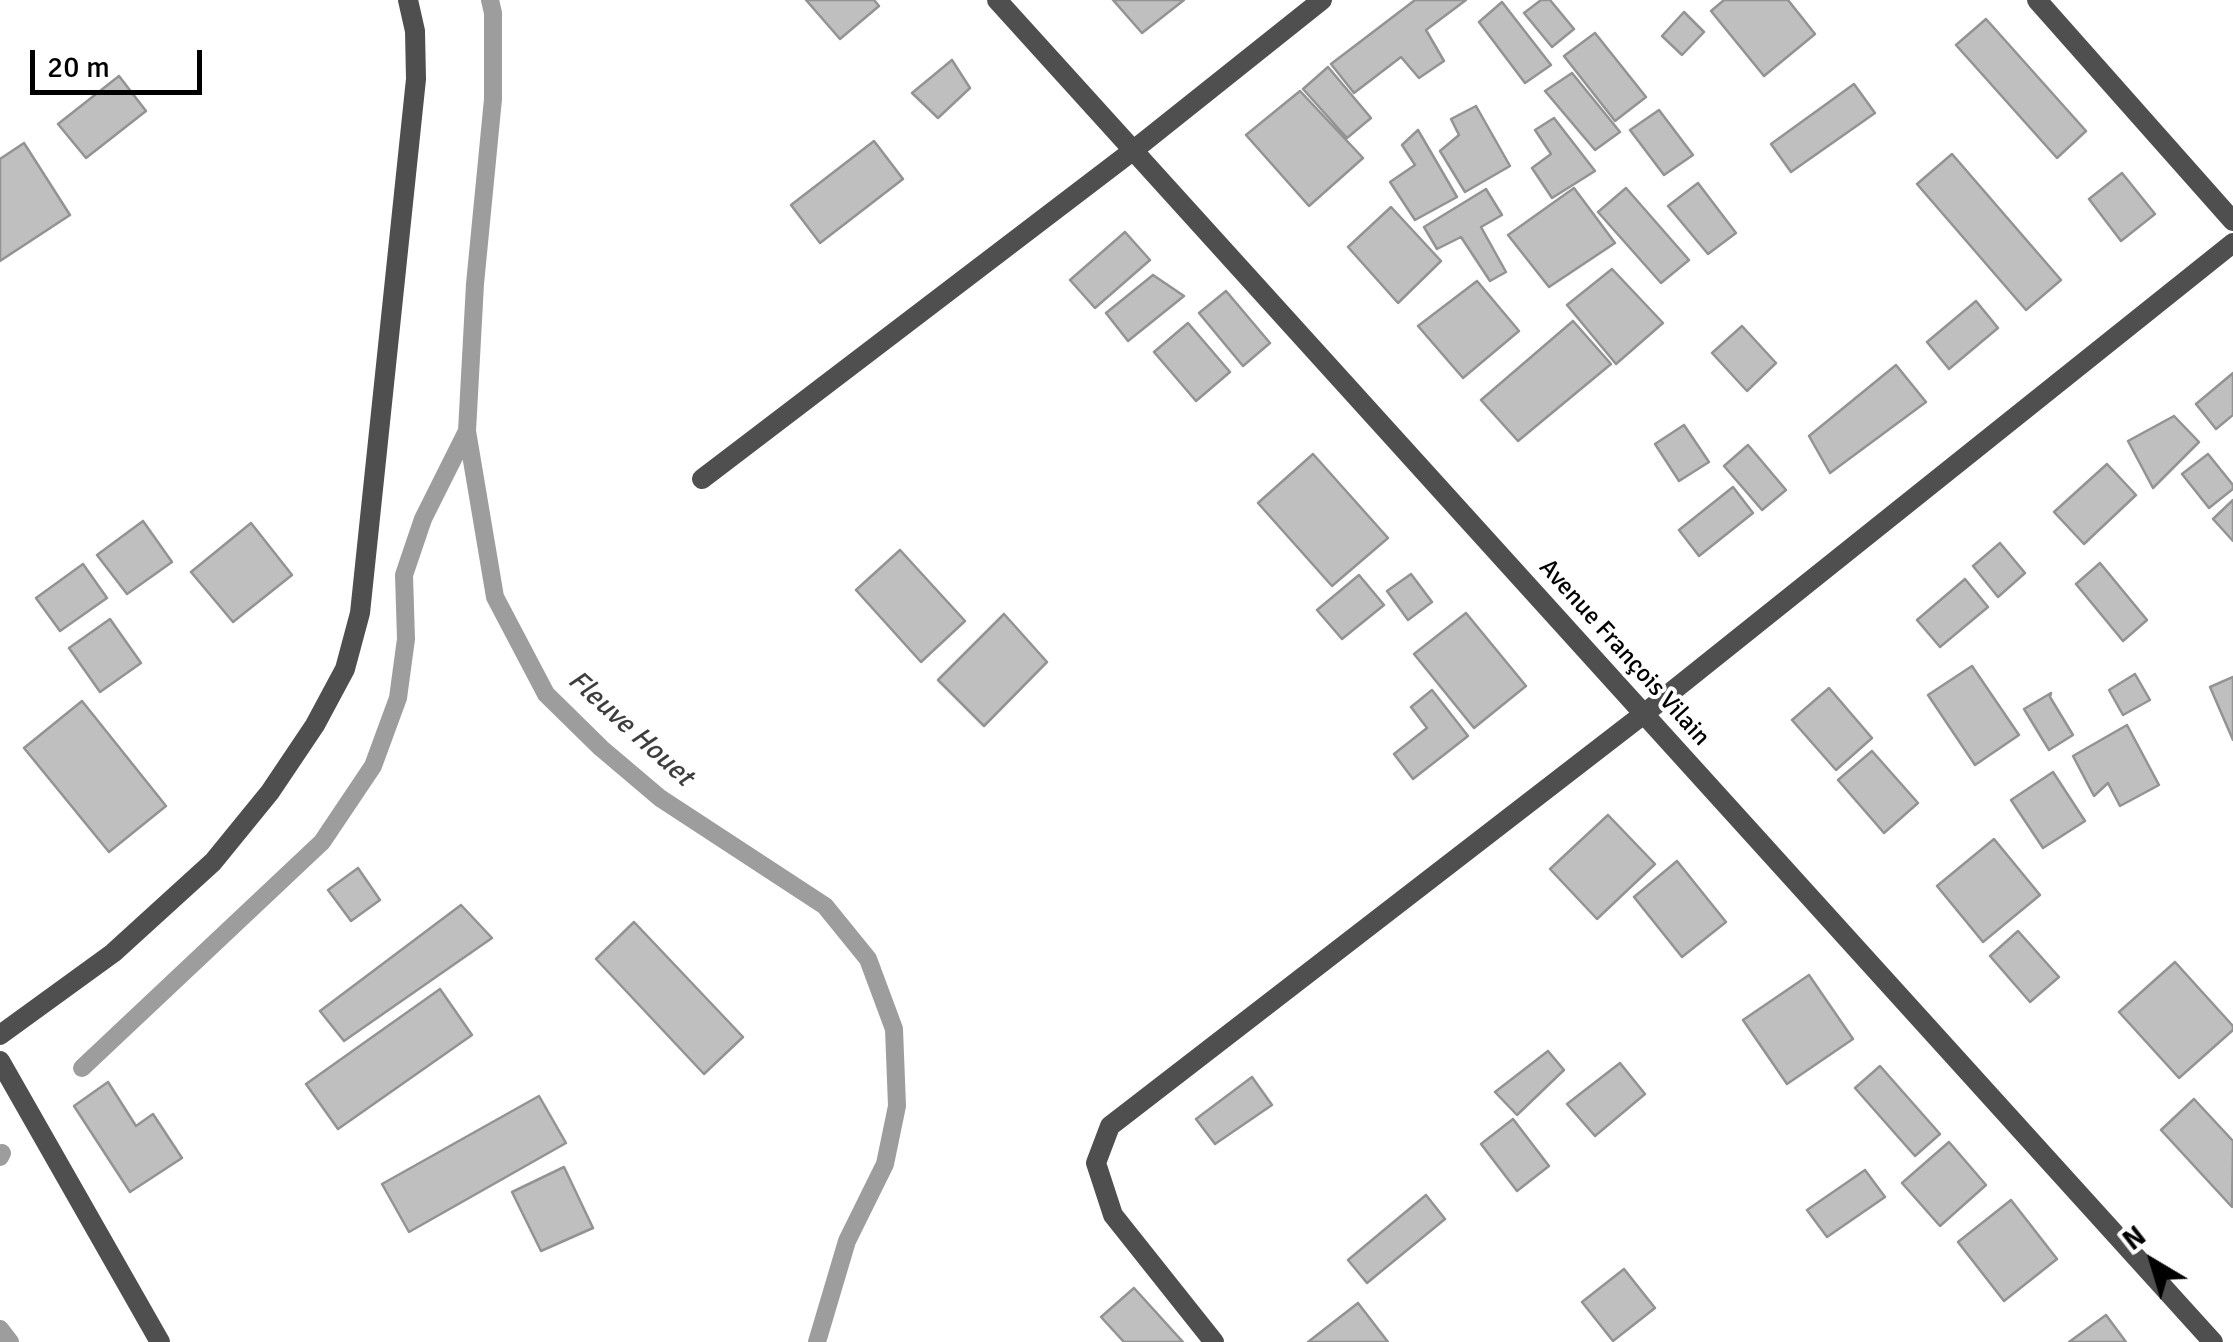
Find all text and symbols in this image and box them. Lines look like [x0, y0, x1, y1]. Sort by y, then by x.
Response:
scale bar [35, 30, 208, 92]
text: 20 m [47, 49, 110, 86]
street label: Avenue François Vilain [1532, 553, 1716, 753]
water label: Fleuve Houet [560, 664, 700, 794]
north arrow [2103, 1212, 2203, 1312]
text: N [2116, 1219, 2153, 1258]

